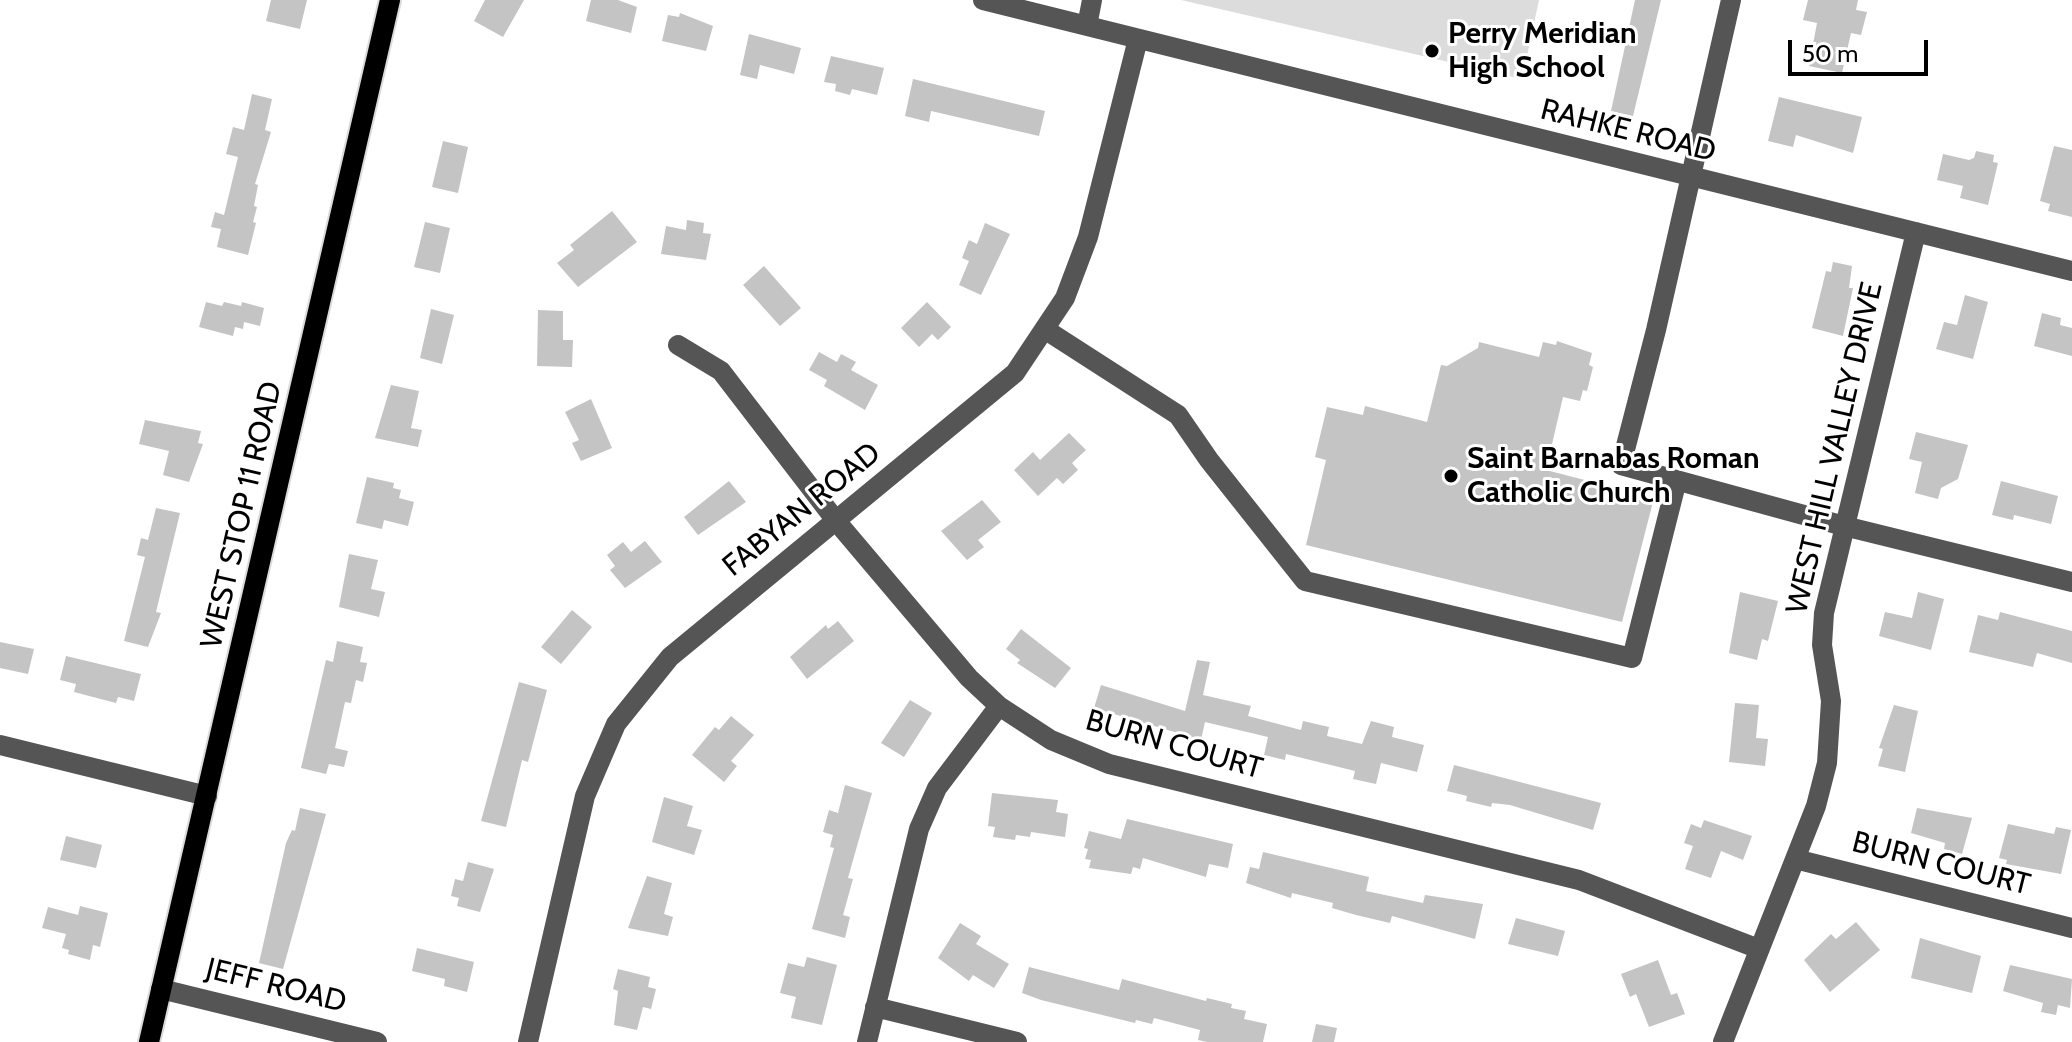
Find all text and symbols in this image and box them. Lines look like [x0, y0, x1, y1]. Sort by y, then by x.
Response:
place label: Perry Meridian High School [1448, 16, 1637, 86]
scale bar [1792, 24, 1932, 74]
text: 50 m [1802, 39, 1858, 68]
marker: Perry Meridian High School [1423, 42, 1441, 60]
street label: RAHKE ROAD [1537, 92, 1719, 170]
street label: WEST HILL VALLEY DRIVE [1779, 279, 1891, 617]
street label: WEST STOP 11 ROAD [194, 378, 290, 652]
street label: FABYAN ROAD [716, 436, 888, 584]
place label: Saint Barnabas Roman Catholic Church [1467, 441, 1759, 512]
marker: Saint Barnabas Roman Catholic Church [1442, 467, 1460, 485]
street label: BURN COURT [1081, 703, 1267, 787]
street label: BURN COURT [1848, 825, 2034, 903]
street label: JEFF ROAD [202, 951, 350, 1021]

